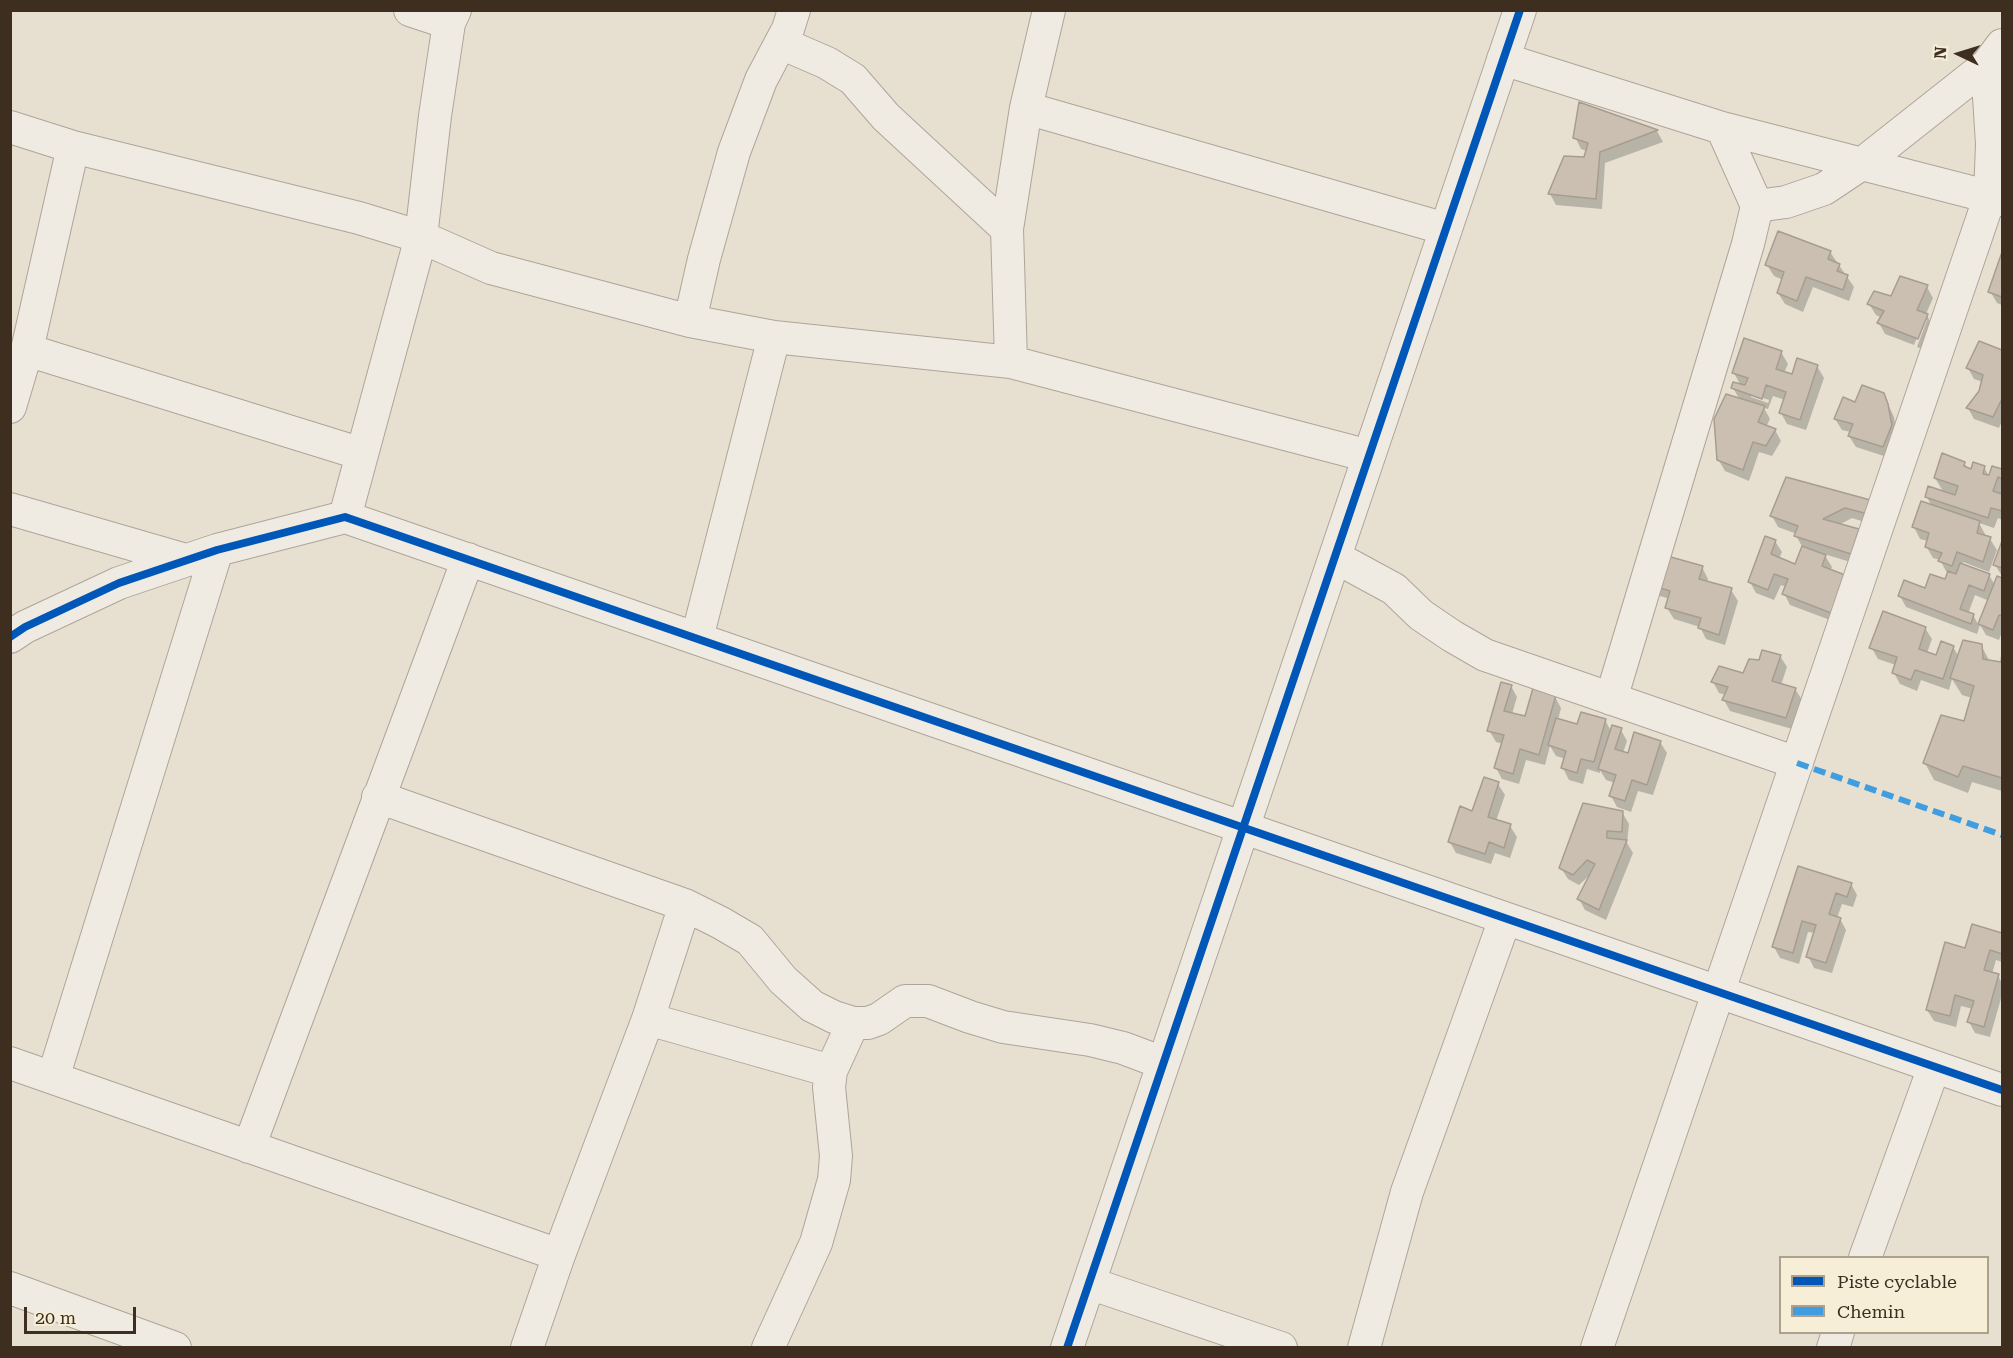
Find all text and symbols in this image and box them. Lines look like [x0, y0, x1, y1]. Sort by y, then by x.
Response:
north arrow [1929, 24, 1989, 84]
text: N [1931, 46, 1950, 60]
legend [1779, 1256, 1989, 1334]
text: Piste cyclable [1837, 1271, 1957, 1292]
scale bar [27, 1295, 140, 1333]
text: Chemin [1837, 1301, 1905, 1322]
text: 20 m [35, 1307, 76, 1328]

